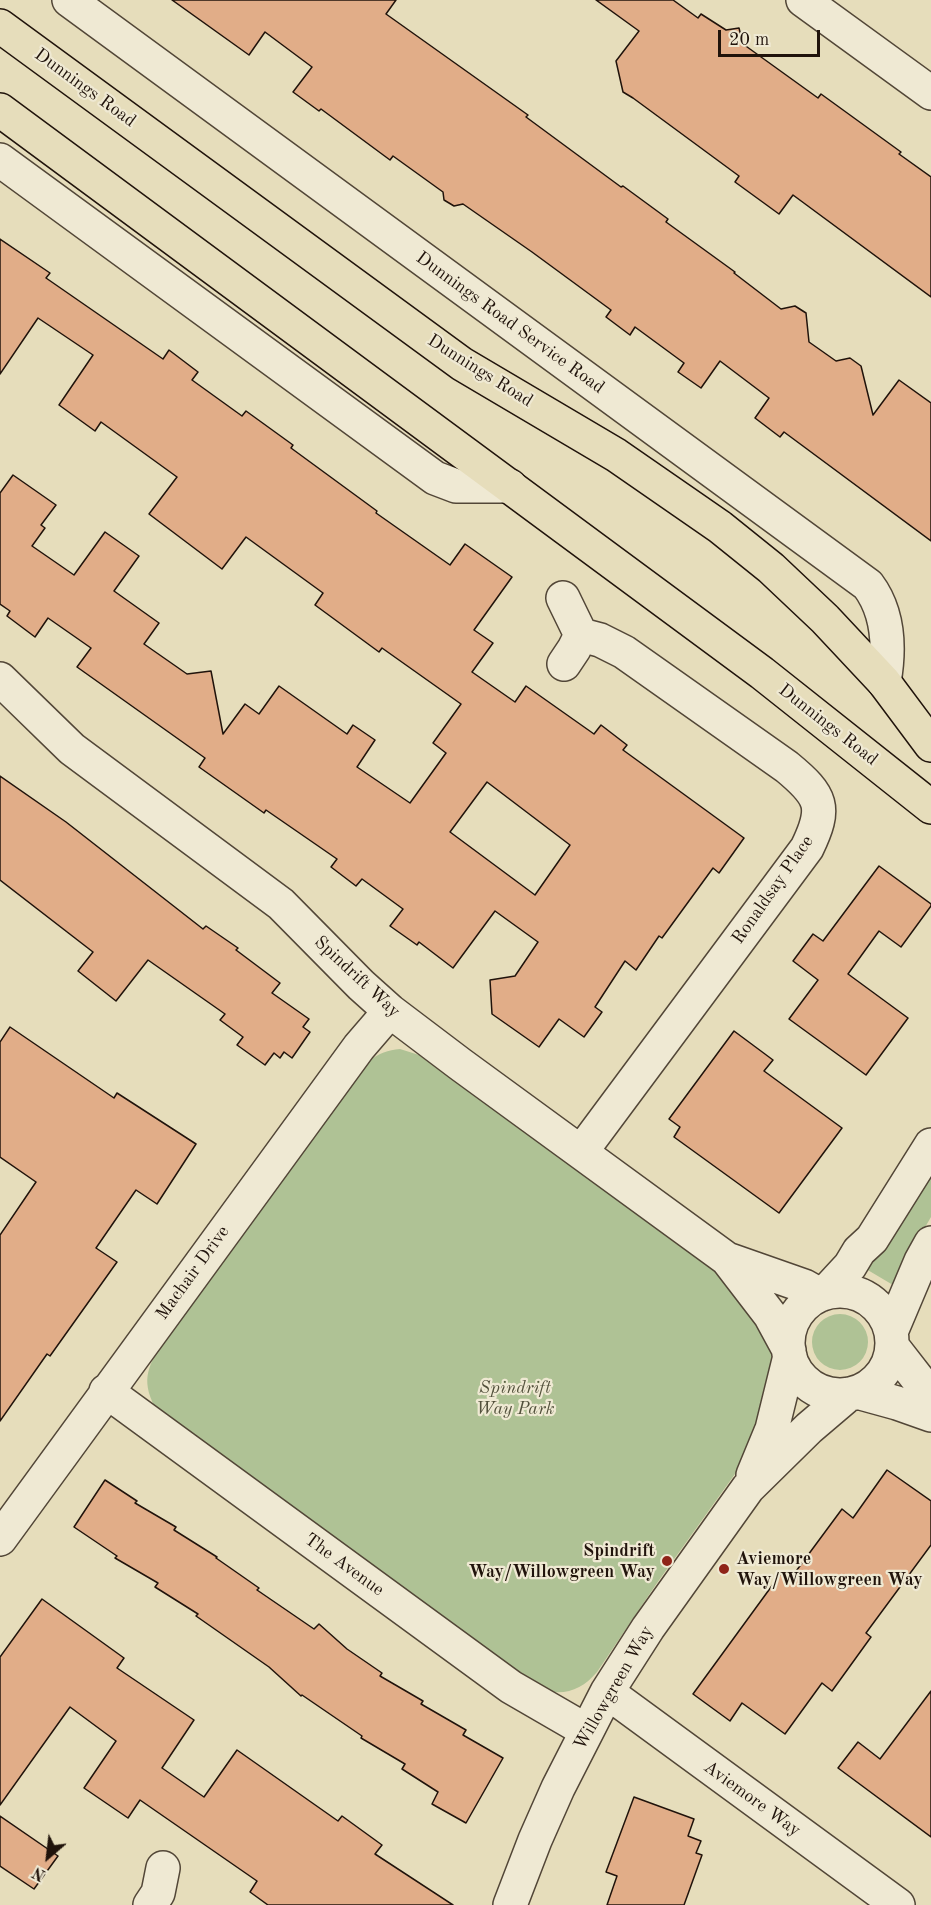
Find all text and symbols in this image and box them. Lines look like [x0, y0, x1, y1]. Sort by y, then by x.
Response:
scale bar [721, 18, 823, 56]
text: 20 m [729, 31, 769, 49]
street label: Dunnings Road [30, 44, 140, 132]
street label: Dunnings Road Service Road [411, 247, 609, 399]
street label: Dunnings Road [423, 330, 537, 412]
street label: Dunnings Road [774, 679, 882, 771]
street label: Ronaldsay Place [728, 831, 818, 949]
street label: Spindrift Way [309, 932, 405, 1022]
street label: Machair Drive [152, 1222, 234, 1324]
park label: Spindrift Way Park [475, 1377, 555, 1420]
street label: The Avenue [300, 1529, 388, 1601]
place label: Spindrift Way/Willowgreen Way [468, 1540, 655, 1582]
place label: Aviemore Way/Willowgreen Way [736, 1548, 923, 1590]
marker: Spindrift Way/Willowgreen Way [660, 1554, 674, 1568]
marker: Aviemore Way/Willowgreen Way [717, 1562, 731, 1576]
street label: Willowgreen Way [570, 1622, 658, 1754]
street label: Aviemore Way [699, 1756, 805, 1842]
north arrow [18, 1827, 78, 1887]
text: N [30, 1863, 49, 1883]

